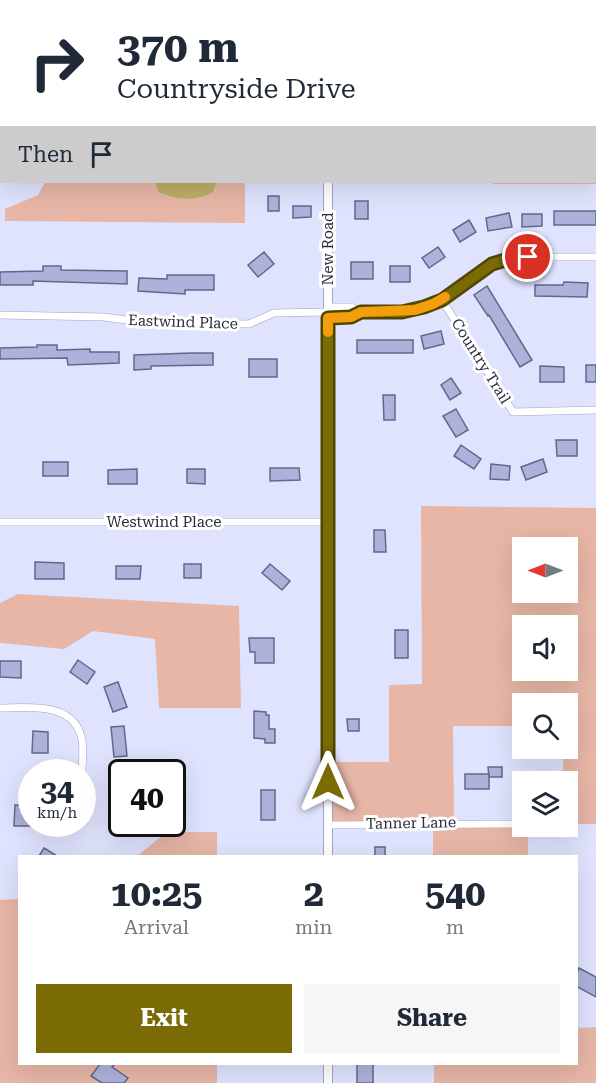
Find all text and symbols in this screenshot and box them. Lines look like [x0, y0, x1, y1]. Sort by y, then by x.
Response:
text: 370 m [117, 23, 239, 72]
icon: right [18, 24, 96, 102]
text: Countryside Drive [117, 73, 356, 105]
icon: arrive [85, 138, 118, 171]
text: Then [18, 142, 73, 167]
street label: New Road [319, 212, 337, 286]
pin [502, 231, 553, 282]
icon: arrive [511, 240, 544, 273]
street label: Eastwind Place [128, 311, 238, 333]
street label: Country Trail [448, 315, 515, 407]
street label: Westwind Place [107, 513, 221, 531]
north arrow [512, 537, 578, 603]
map controls [512, 537, 578, 837]
button: sound [512, 615, 578, 681]
button: search [512, 693, 578, 759]
position arrow [296, 750, 360, 814]
speed limit sign: 40 [108, 759, 186, 837]
button: layers [512, 771, 578, 837]
text: 34 [40, 773, 74, 808]
text: km/h [37, 804, 77, 822]
street label: Tanner Lane [366, 813, 456, 833]
text: 10:25 [111, 873, 202, 915]
text: 2 [304, 873, 324, 915]
text: 540 [425, 873, 485, 915]
text: Arrival [124, 915, 189, 939]
text: min [295, 915, 332, 939]
text: m [446, 915, 464, 939]
button: Exit [36, 984, 292, 1053]
button: Share [304, 984, 560, 1053]

